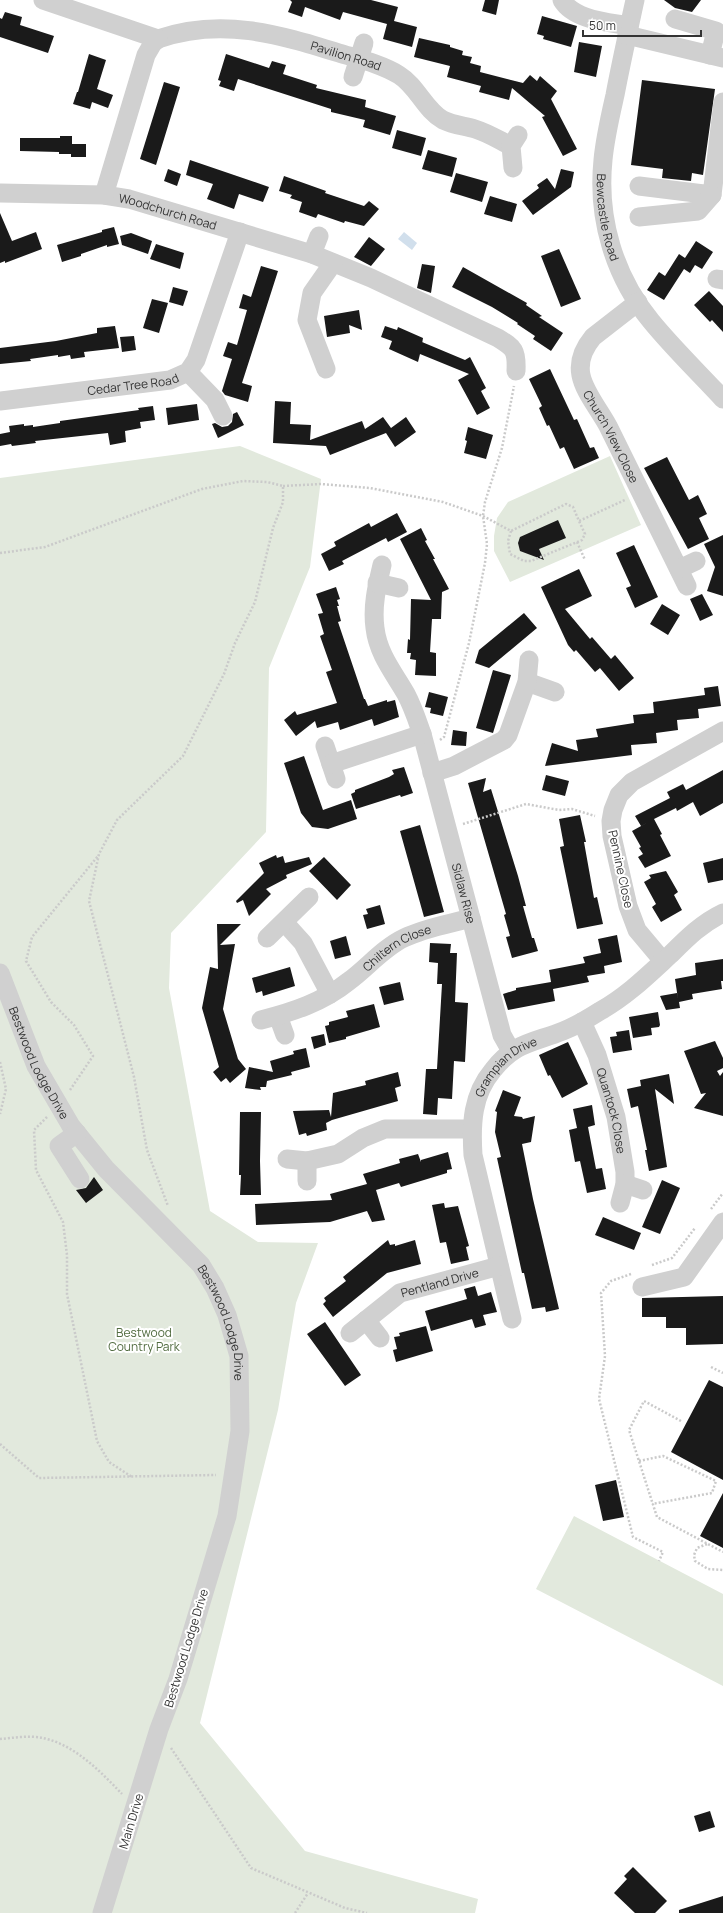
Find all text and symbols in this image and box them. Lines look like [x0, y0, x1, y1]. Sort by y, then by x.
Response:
scale bar [583, 12, 701, 38]
text: 50 m [589, 17, 616, 34]
street label: Pavilion Road [309, 36, 384, 74]
street label: Bewcastle Road [593, 173, 624, 263]
street label: Woodchurch Road [118, 189, 219, 233]
street label: Cedar Tree Road [86, 369, 181, 399]
street label: Church View Close [579, 387, 643, 486]
street label: Pennine Close [604, 828, 638, 910]
street label: Sidlaw Rise [448, 861, 480, 925]
street label: Chiltern Close [358, 920, 433, 975]
street label: Bestwood Lodge Drive [5, 1004, 74, 1122]
street label: Grampian Drive [470, 1032, 539, 1099]
street label: Quantock Close [593, 1066, 630, 1155]
street label: Bestwood Lodge Drive [194, 1261, 248, 1381]
street label: Pentland Drive [399, 1263, 480, 1301]
park label: Bestwood Country Park [108, 1324, 181, 1355]
street label: Bestwood Lodge Drive [160, 1587, 212, 1709]
street label: Main Drive [115, 1791, 147, 1851]

